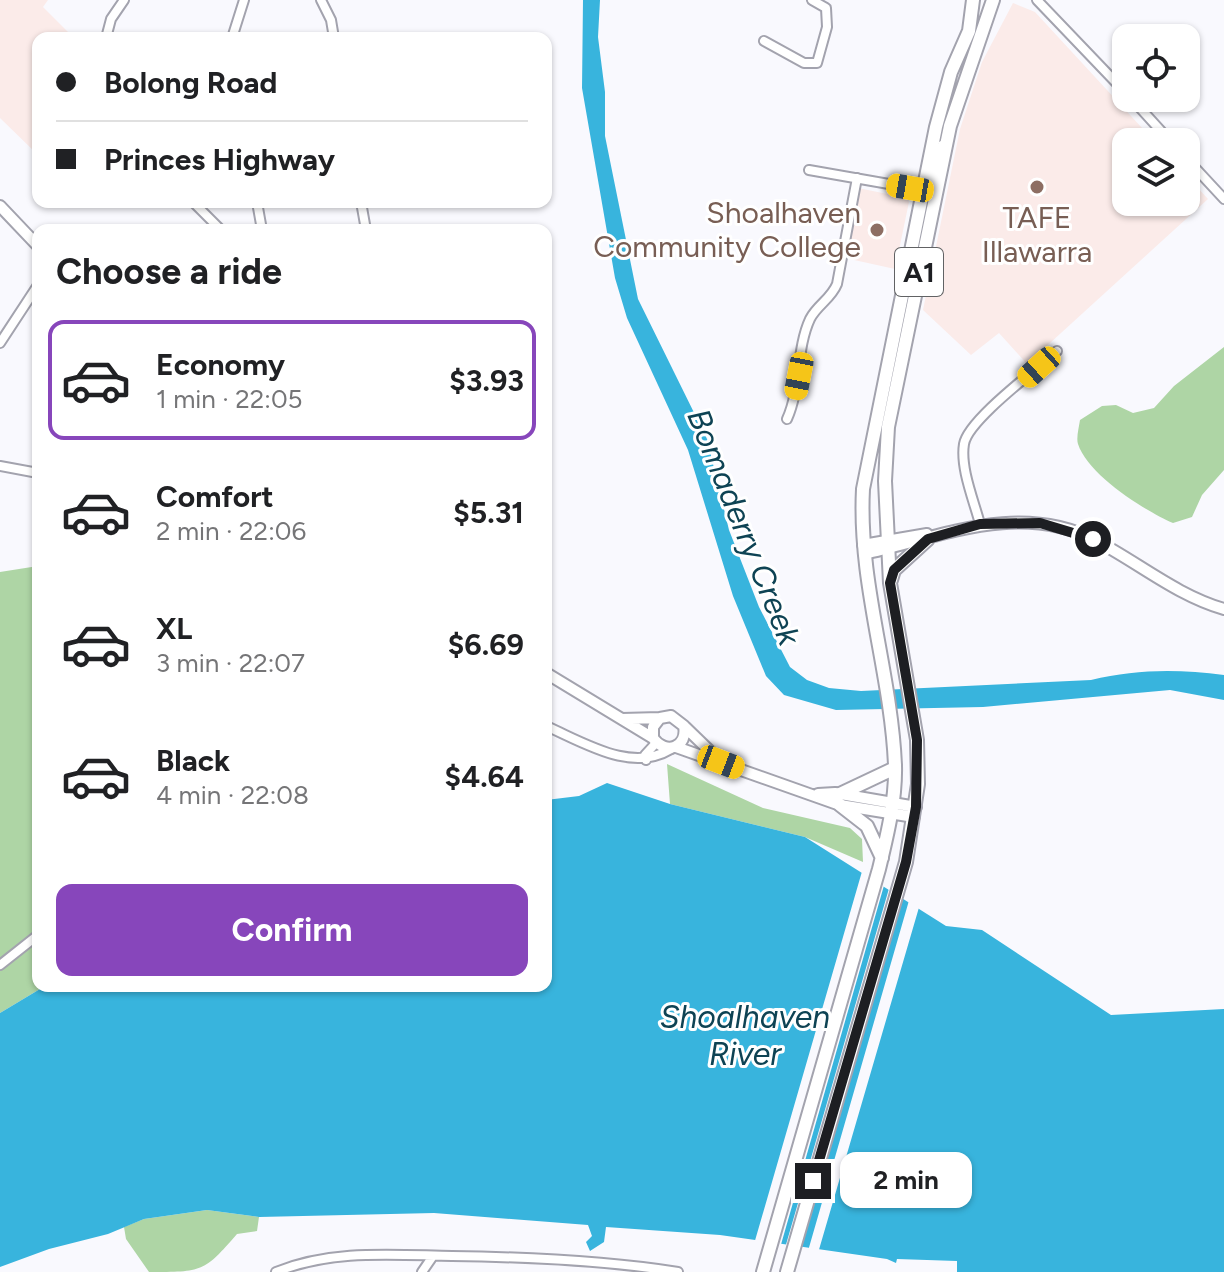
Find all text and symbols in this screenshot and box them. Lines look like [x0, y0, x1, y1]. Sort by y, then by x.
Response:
map controls [1112, 24, 1200, 216]
button: locate [1112, 24, 1200, 112]
text: Bolong Road [104, 64, 277, 101]
button: layers [1112, 128, 1200, 216]
text: Princes Highway [104, 141, 335, 178]
car [884, 172, 936, 204]
marker: TAFE Illawarra [1028, 178, 1046, 196]
place label: Shoalhaven Community College [593, 194, 861, 265]
place label: TAFE Illawarra [982, 199, 1092, 270]
marker: Shoalhaven Community College [868, 221, 886, 239]
road number: A1 [895, 248, 943, 296]
text: Choose a ride [56, 250, 282, 293]
car [1013, 342, 1065, 392]
icon: car [60, 344, 132, 416]
text: Economy [156, 346, 285, 383]
car [783, 350, 815, 402]
text: $3.93 [449, 362, 524, 399]
text: 1 min · 22:05 [156, 383, 303, 415]
water label: Bomaderry Creek [679, 403, 809, 652]
icon: car [60, 476, 132, 548]
text: Comfort [156, 478, 274, 515]
text: $5.31 [453, 494, 524, 531]
text: 2 min · 22:06 [156, 515, 306, 547]
route start [1075, 521, 1111, 557]
icon: car [60, 608, 132, 680]
text: XL [156, 610, 192, 647]
text: $6.69 [448, 626, 524, 663]
text: 3 min · 22:07 [156, 647, 305, 679]
icon: car [60, 740, 132, 812]
text: Black [156, 742, 230, 779]
car [694, 742, 748, 782]
text: $4.64 [445, 758, 524, 795]
text: 4 min · 22:08 [156, 779, 309, 811]
button: Confirm [56, 884, 528, 976]
water label: Shoalhaven River [660, 998, 830, 1073]
callout: 2 min [841, 1153, 973, 1209]
route end [795, 1163, 831, 1199]
text: 2 min [873, 1164, 939, 1196]

